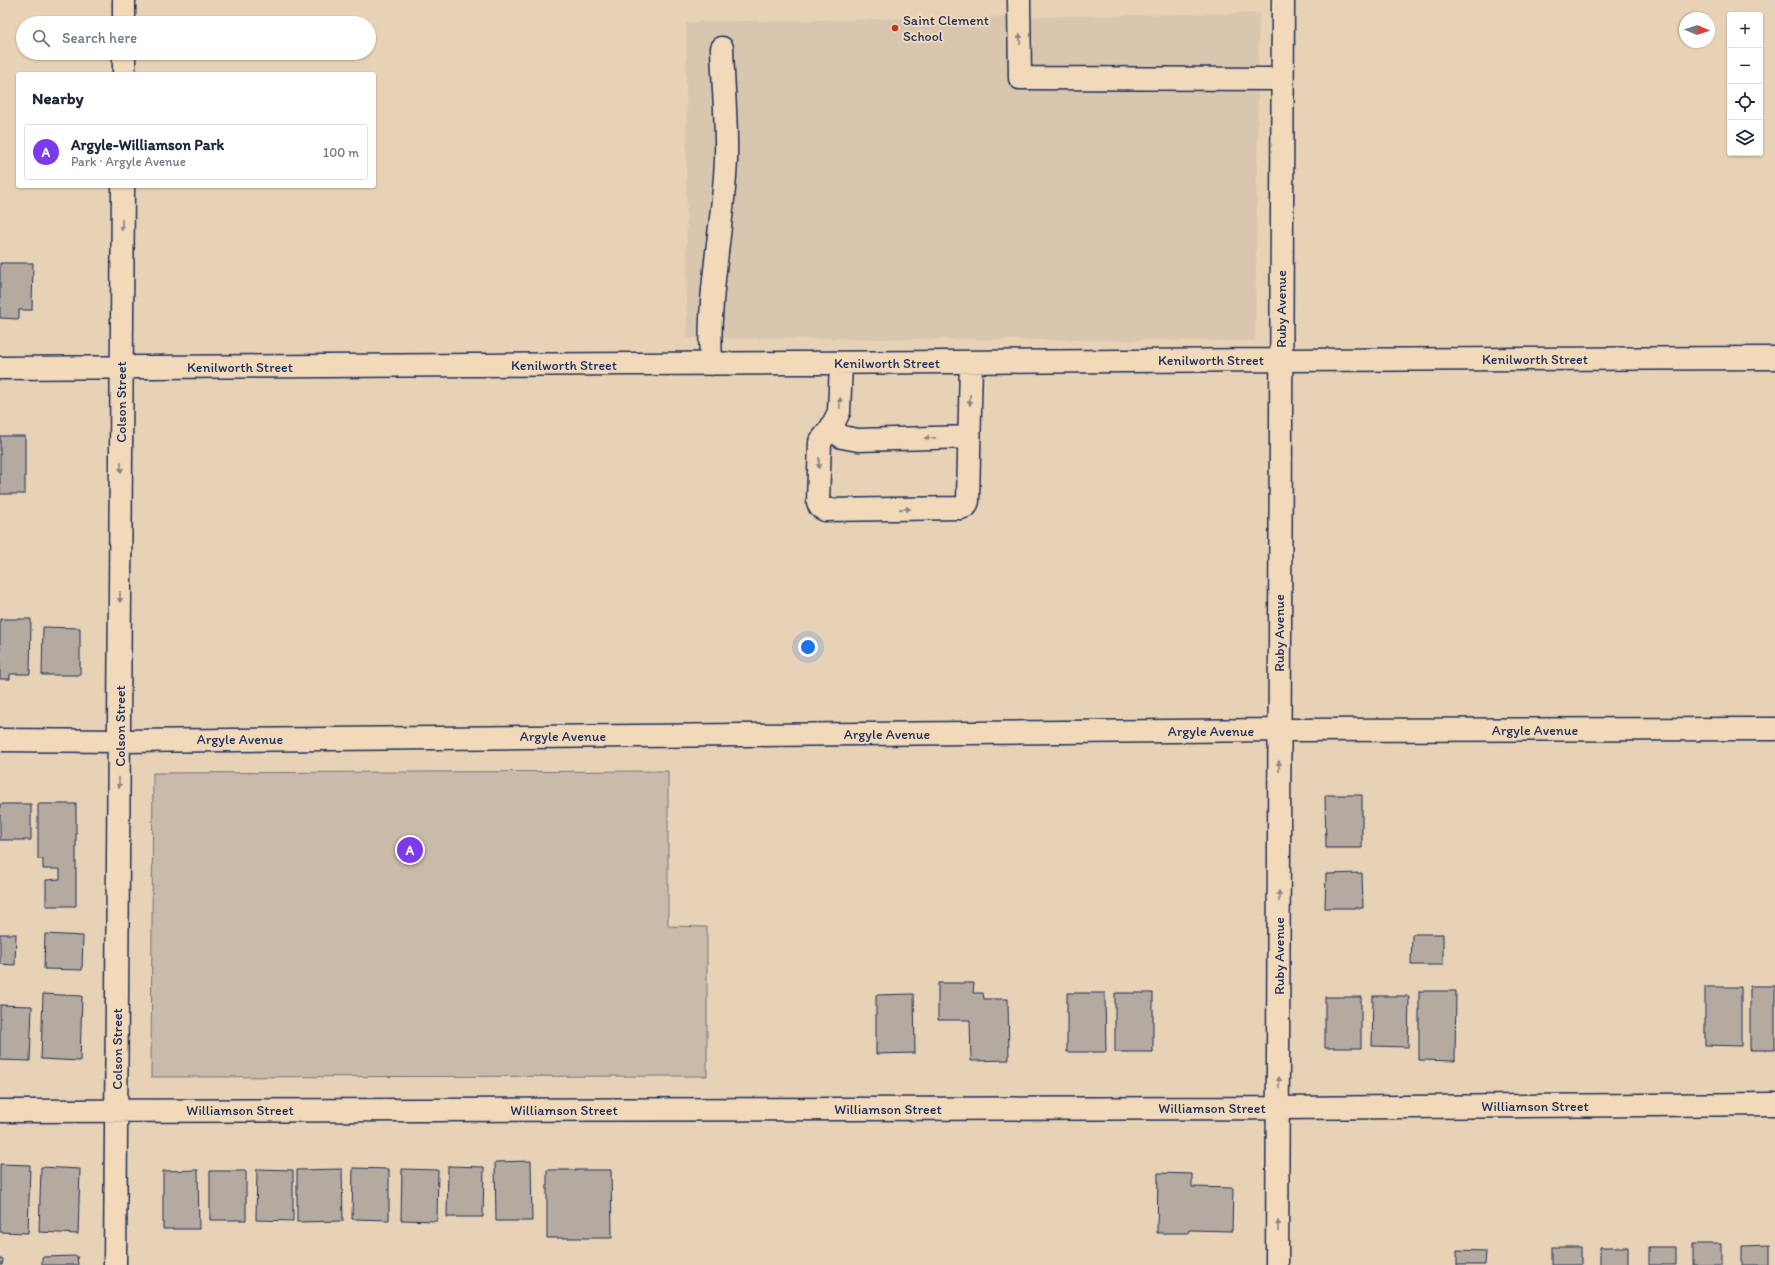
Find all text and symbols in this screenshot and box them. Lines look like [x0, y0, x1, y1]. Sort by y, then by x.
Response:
place label: Saint Clement School [903, 12, 989, 45]
north arrow [1679, 12, 1715, 48]
map controls [1727, 12, 1763, 156]
button: + [1727, 12, 1763, 48]
search box [16, 16, 376, 60]
marker: Saint Clement School [890, 23, 900, 33]
icon: search [30, 27, 52, 49]
text: Search here [62, 29, 137, 47]
one-way arrow [1017, 32, 1023, 45]
button: − [1727, 48, 1763, 84]
button: locate [1727, 84, 1763, 120]
text: Nearby [32, 88, 84, 108]
button: layers [1727, 120, 1763, 156]
text: Argyle-Williamson Park [71, 136, 224, 154]
text: A [42, 145, 50, 160]
text: 100 m [323, 145, 359, 160]
text: Park · Argyle Avenue [71, 154, 186, 169]
one-way arrow [119, 219, 125, 232]
street label: Ruby Avenue [1273, 270, 1290, 348]
street label: Kenilworth Street [1482, 351, 1588, 368]
street label: Kenilworth Street [1158, 352, 1264, 369]
street label: Kenilworth Street [834, 355, 940, 372]
street label: Kenilworth Street [511, 357, 617, 374]
street label: Kenilworth Street [187, 359, 293, 376]
street label: Colson Street [113, 361, 130, 443]
one-way arrow [966, 394, 973, 406]
one-way arrow [837, 396, 843, 409]
one-way arrow [924, 435, 936, 442]
one-way arrow [816, 457, 823, 469]
one-way arrow [118, 461, 124, 474]
one-way arrow [899, 505, 911, 512]
one-way arrow [117, 591, 123, 604]
street label: Ruby Avenue [1271, 594, 1288, 672]
your location [798, 637, 818, 657]
street label: Colson Street [112, 685, 129, 767]
street label: Argyle Avenue [1492, 722, 1579, 739]
street label: Argyle Avenue [1168, 723, 1255, 740]
street label: Argyle Avenue [844, 726, 931, 743]
street label: Argyle Avenue [520, 728, 607, 745]
street label: Argyle Avenue [197, 731, 284, 748]
one-way arrow [1276, 759, 1282, 772]
one-way arrow [116, 777, 122, 790]
pin: A [397, 835, 423, 865]
one-way arrow [1276, 889, 1282, 902]
street label: Ruby Avenue [1271, 917, 1288, 995]
street label: Colson Street [109, 1008, 126, 1090]
one-way arrow [1276, 1075, 1282, 1088]
street label: Williamson Street [1481, 1098, 1589, 1115]
street label: Williamson Street [1158, 1100, 1266, 1117]
street label: Williamson Street [834, 1101, 942, 1118]
street label: Williamson Street [186, 1102, 294, 1119]
street label: Williamson Street [510, 1102, 618, 1119]
one-way arrow [1274, 1220, 1281, 1232]

